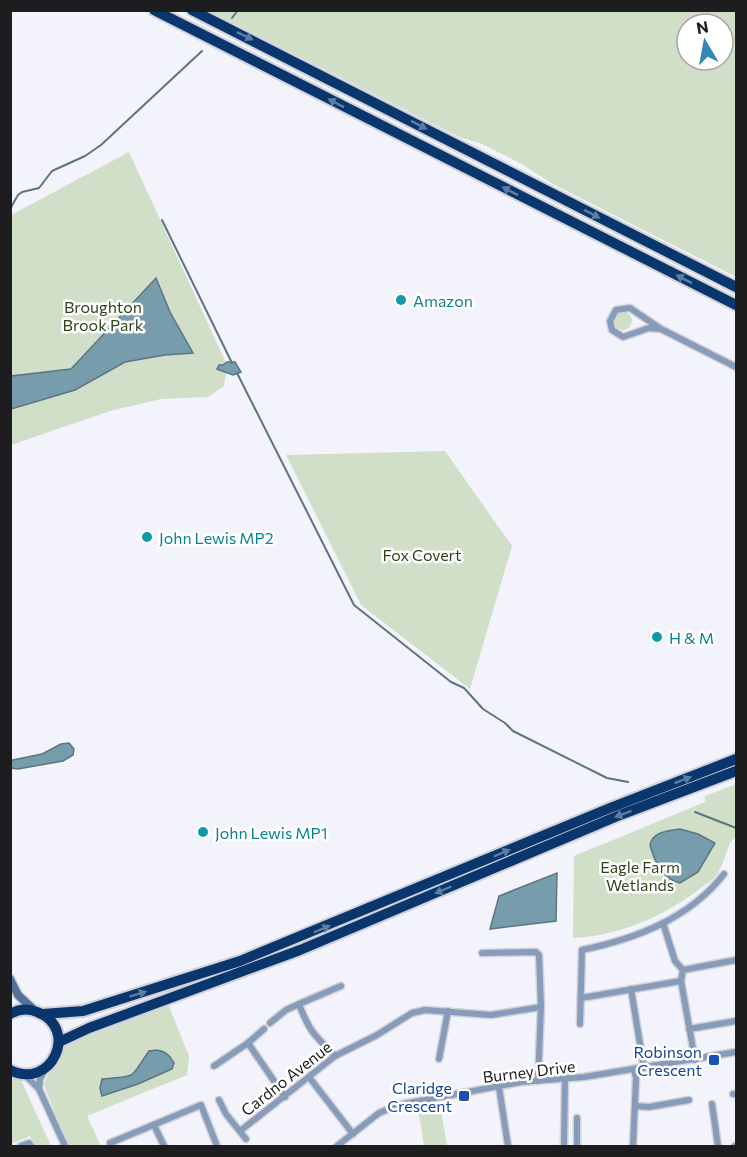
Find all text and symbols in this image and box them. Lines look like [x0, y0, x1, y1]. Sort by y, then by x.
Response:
north arrow [675, 12, 735, 72]
text: N [695, 16, 710, 37]
one-way arrow [236, 32, 253, 41]
one-way arrow [328, 98, 345, 108]
one-way arrow [410, 120, 427, 130]
one-way arrow [502, 186, 519, 196]
one-way arrow [584, 209, 601, 218]
one-way arrow [676, 274, 693, 284]
place label: Amazon [413, 291, 473, 310]
marker: Amazon [394, 293, 408, 307]
park label: Broughton Brook Park [63, 297, 144, 334]
place label: John Lewis MP2 [159, 528, 274, 547]
marker: John Lewis MP2 [140, 530, 154, 544]
park label: Fox Covert [382, 545, 462, 564]
place label: H & M [669, 628, 714, 647]
marker: H & M [650, 630, 664, 644]
one-way arrow [674, 775, 692, 785]
one-way arrow [614, 810, 632, 819]
place label: John Lewis MP1 [215, 823, 327, 842]
marker: John Lewis MP1 [196, 825, 210, 839]
one-way arrow [493, 848, 511, 857]
park label: Eagle Farm Wetlands [600, 857, 680, 894]
one-way arrow [434, 886, 452, 895]
one-way arrow [313, 924, 331, 933]
one-way arrow [129, 989, 147, 998]
street label: Cardno Avenue [237, 1037, 335, 1119]
place label: Robinson Crescent [633, 1042, 702, 1079]
marker: Robinson Crescent [707, 1053, 721, 1067]
street label: Burney Drive [482, 1056, 576, 1086]
place label: Claridge Crescent [387, 1078, 452, 1115]
marker: Claridge Crescent [457, 1089, 471, 1103]

